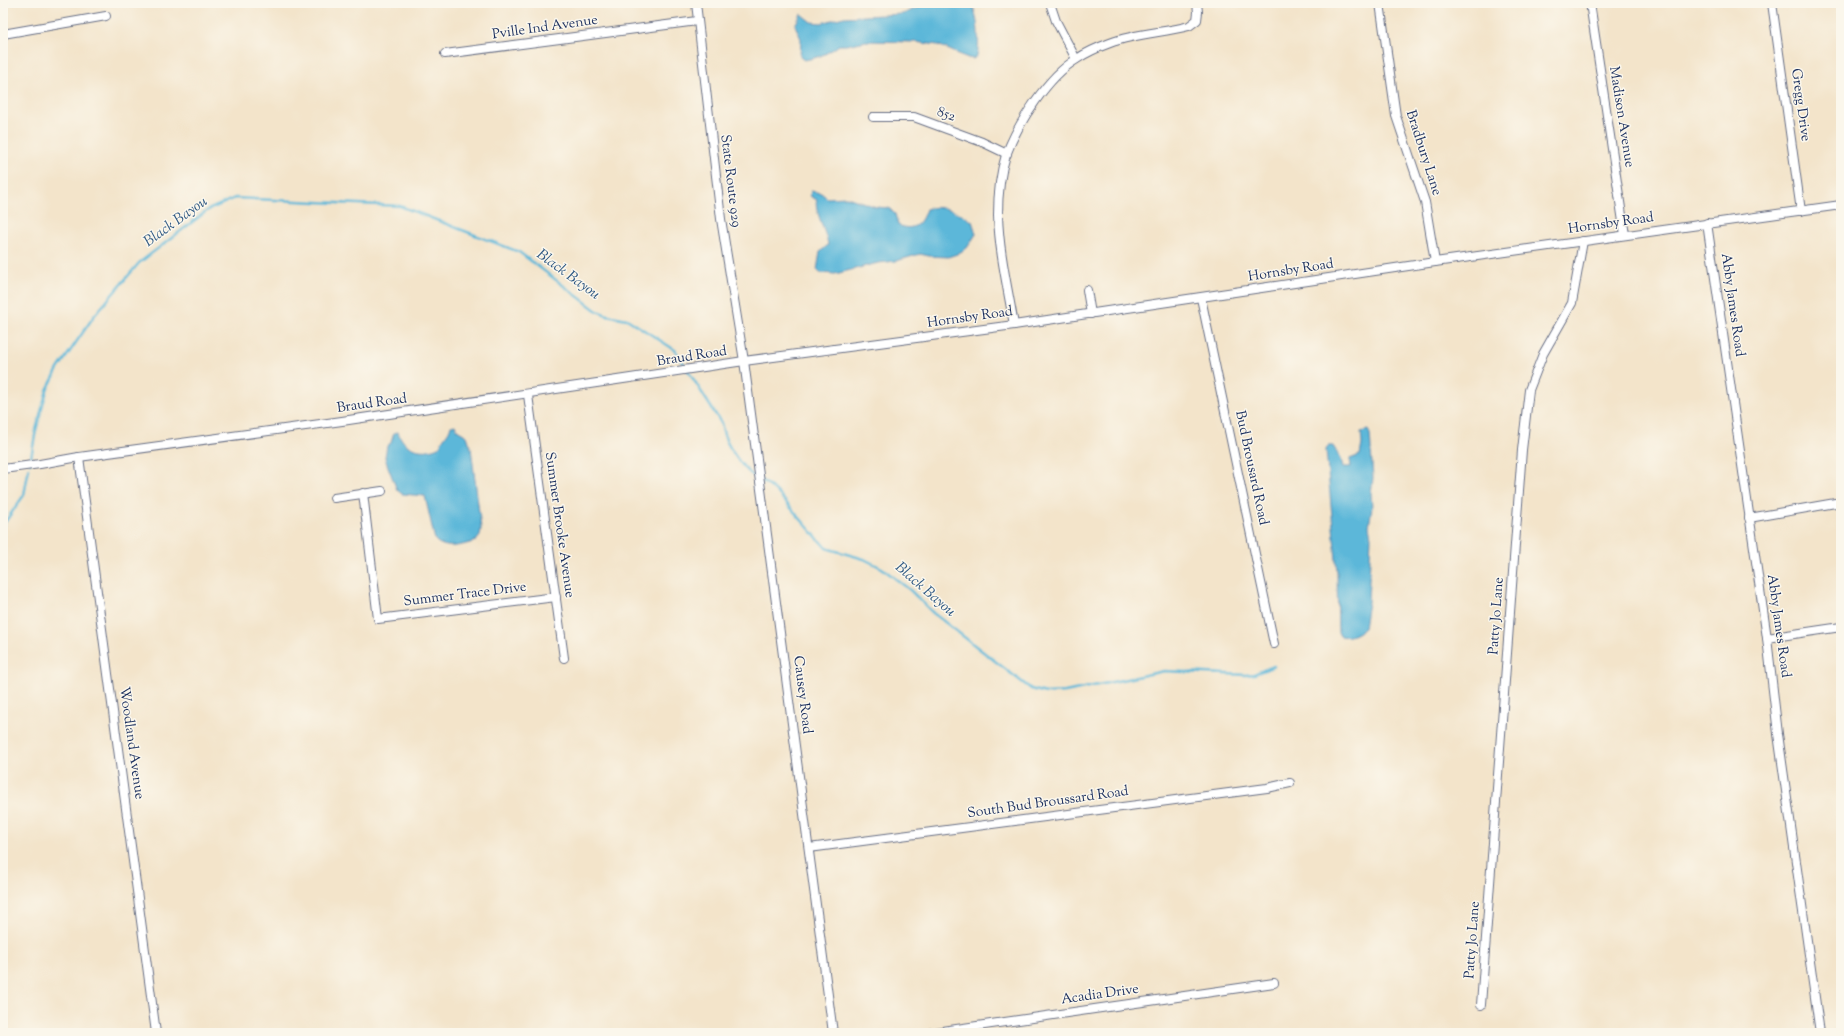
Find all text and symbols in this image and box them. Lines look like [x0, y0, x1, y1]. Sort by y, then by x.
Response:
street label: Pville Ind Avenue [491, 11, 599, 45]
street label: Madison Avenue [1603, 65, 1639, 169]
street label: Gregg Drive [1785, 67, 1815, 143]
street label: 852 [934, 102, 958, 128]
street label: Bradbury Lane [1400, 108, 1446, 198]
street label: State Route 929 [714, 133, 746, 229]
water label: Black Bayou [140, 192, 212, 252]
street label: Hornsby Road [1567, 208, 1655, 240]
water label: Black Bayou [532, 245, 604, 305]
street label: Abby James Road [1715, 252, 1749, 358]
street label: Hornsby Road [1247, 254, 1335, 288]
street label: Hornsby Road [926, 302, 1014, 334]
street label: Braud Road [655, 342, 729, 372]
street label: Braud Road [336, 389, 409, 419]
street label: Bud Brousard Road [1229, 409, 1273, 527]
street label: Summer Brooke Avenue [539, 451, 579, 599]
water label: Black Bayou [890, 558, 960, 622]
street label: Abby James Road [1761, 573, 1795, 679]
street label: Patty Jo Lane [1484, 576, 1510, 656]
street label: Summer Trace Drive [402, 578, 528, 612]
street label: Causey Road [787, 655, 817, 735]
street label: Woodland Avenue [113, 685, 149, 801]
street label: South Bud Broussard Road [966, 782, 1130, 824]
street label: Patty Jo Lane [1460, 900, 1486, 980]
street label: Acadia Drive [1060, 980, 1140, 1010]

